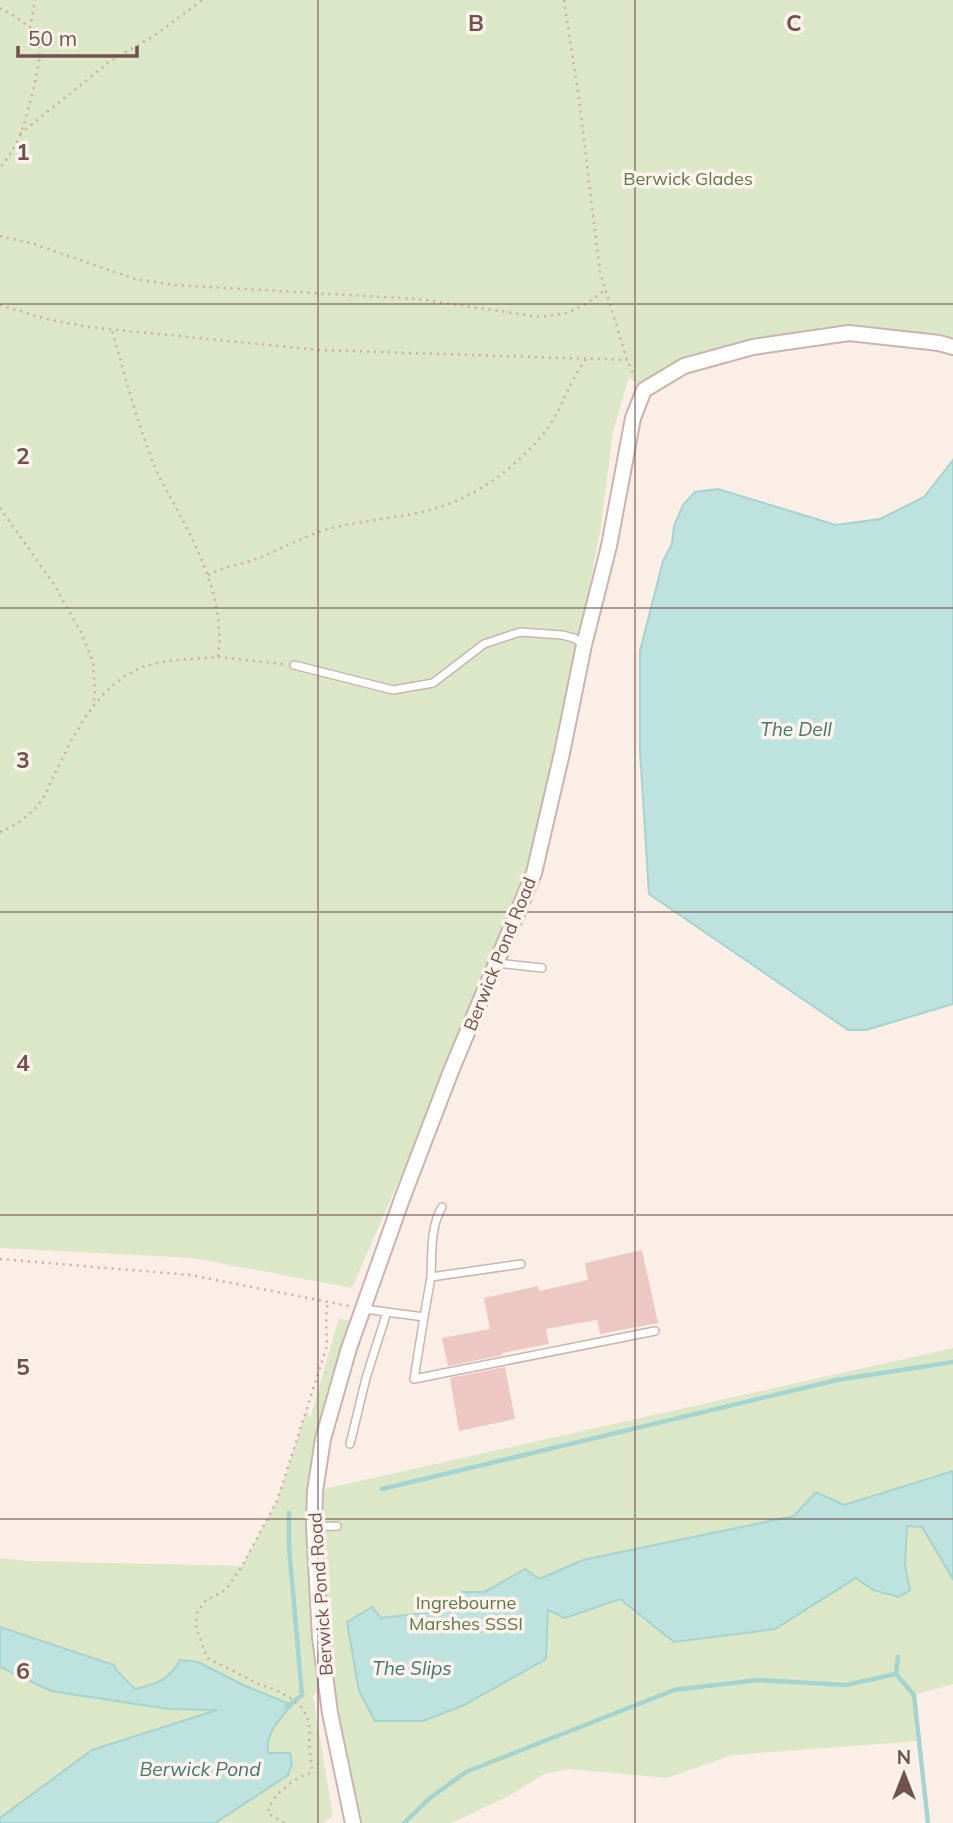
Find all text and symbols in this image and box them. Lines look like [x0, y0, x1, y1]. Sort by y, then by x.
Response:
text: B [468, 8, 484, 37]
text: C [786, 8, 802, 37]
scale bar [18, 14, 136, 58]
text: 50 m [28, 25, 77, 51]
text: 1 [16, 137, 30, 166]
park label: Berwick Glades [623, 167, 753, 190]
text: 2 [16, 441, 30, 470]
water label: The Dell [760, 717, 832, 741]
text: 3 [16, 745, 30, 774]
street label: Berwick Pond Road [458, 874, 541, 1034]
text: 4 [16, 1048, 30, 1077]
text: 5 [16, 1352, 30, 1381]
street label: Berwick Pond Road [303, 1512, 338, 1676]
park label: Ingrebourne Marshes SSSI [409, 1591, 523, 1635]
text: 6 [16, 1656, 30, 1685]
water label: The Slips [372, 1656, 452, 1680]
north arrow [869, 1739, 939, 1809]
text: N [897, 1745, 911, 1769]
water label: Berwick Pond [139, 1757, 261, 1781]

